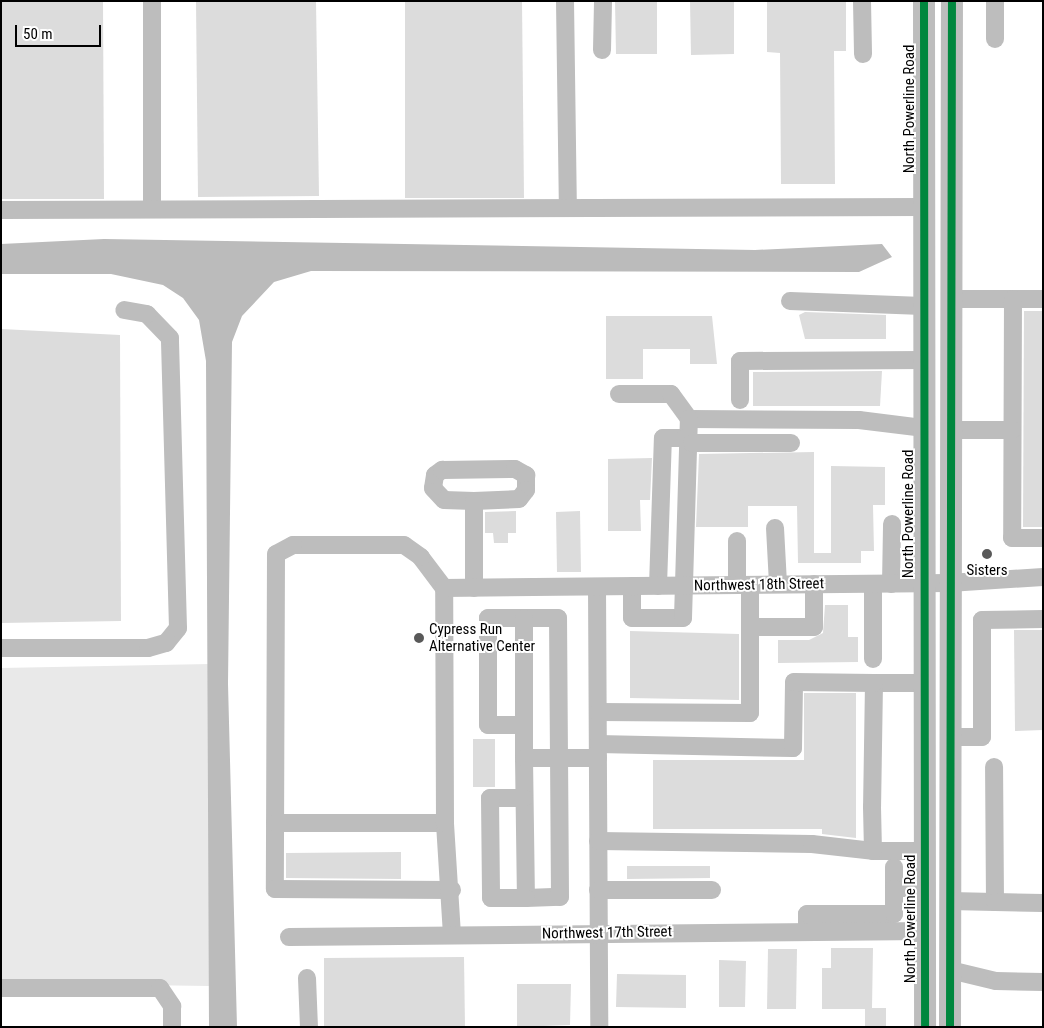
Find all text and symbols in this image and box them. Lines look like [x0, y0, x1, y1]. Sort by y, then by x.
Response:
scale bar [18, 15, 104, 47]
text: 50 m [23, 25, 53, 43]
street label: North Powerline Road [901, 45, 919, 173]
street label: North Powerline Road [900, 450, 918, 578]
marker: Sisters [981, 548, 993, 560]
place label: Sisters [967, 562, 1007, 580]
street label: Northwest 18th Street [694, 575, 824, 595]
place label: Cypress Run Alternative Center [429, 620, 535, 655]
marker: Cypress Run Alternative Center [413, 632, 425, 644]
street label: North Powerline Road [902, 855, 920, 983]
street label: Northwest 17th Street [542, 923, 672, 943]

